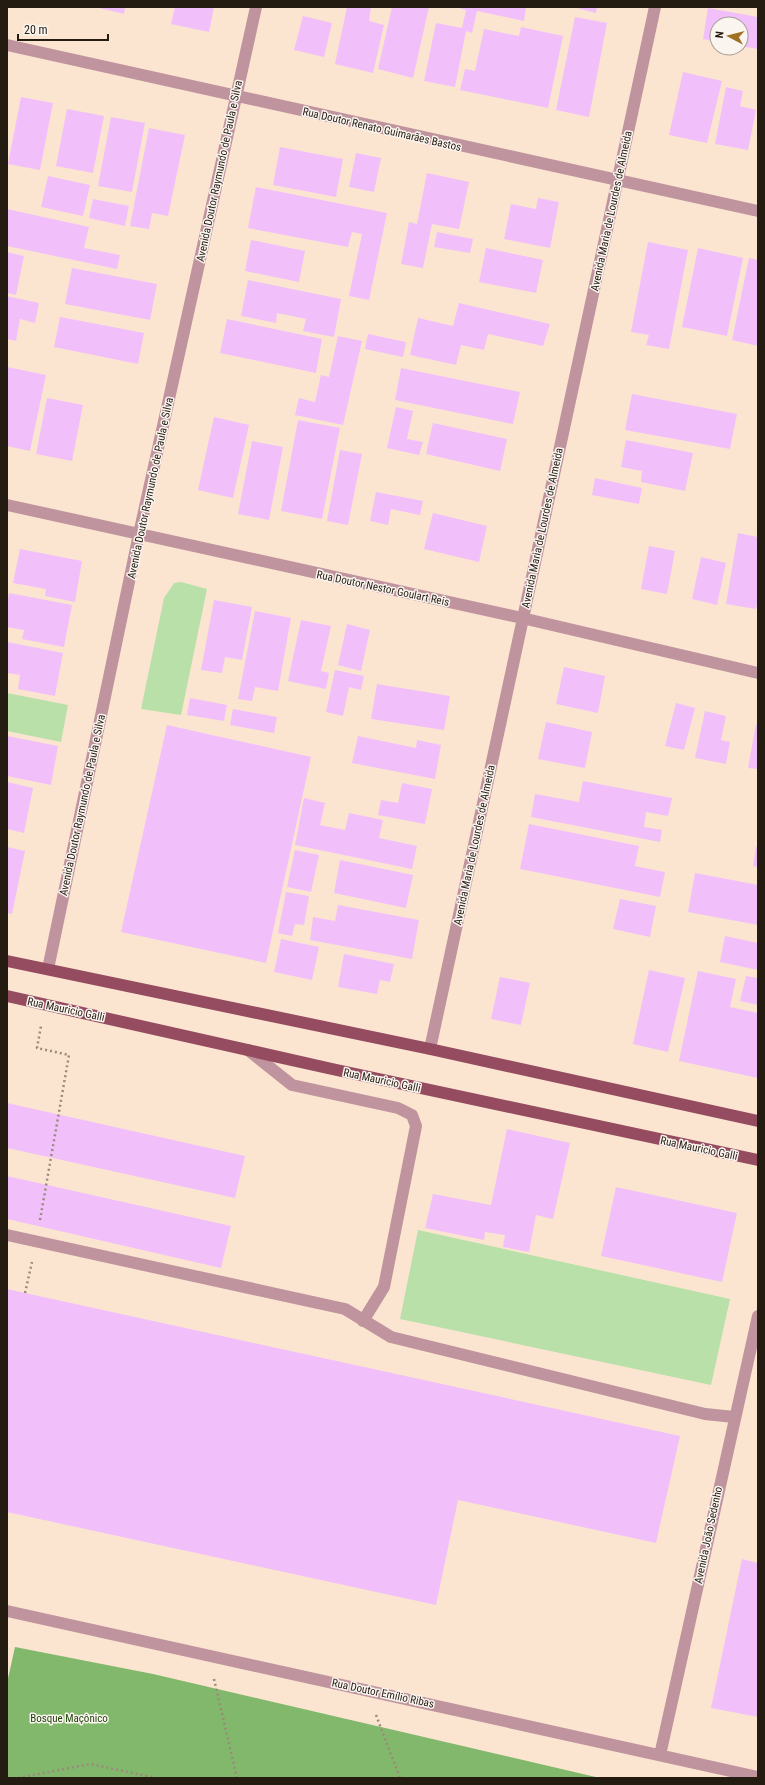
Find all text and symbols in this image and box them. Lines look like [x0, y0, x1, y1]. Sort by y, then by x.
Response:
scale bar [18, 16, 108, 42]
north arrow [709, 16, 749, 56]
text: 20 m [24, 23, 48, 37]
text: N [713, 30, 726, 39]
street label: Avenida Doutor Raymundo de Paula e Silva [194, 79, 245, 263]
street label: Rua Doutor Renato Guimarães Bastos [301, 105, 462, 154]
street label: Avenida Maria de Lourdes de Almeida [588, 130, 635, 292]
street label: Avenida Doutor Raymundo de Paula e Silva [125, 396, 176, 580]
street label: Avenida Maria de Lourdes de Almeida [519, 447, 566, 609]
street label: Rua Doutor Nestor Goulart Reis [315, 568, 450, 609]
street label: Avenida Doutor Raymundo de Paula e Silva [57, 713, 108, 897]
street label: Avenida Maria de Lourdes de Almeida [451, 764, 498, 926]
street label: Rua Mauricio Galli [26, 995, 106, 1024]
street label: Rua Mauricio Galli [342, 1066, 422, 1095]
street label: Rua Mauricio Galli [659, 1134, 739, 1163]
street label: Avenida João Sedenho [692, 1485, 725, 1585]
street label: Rua Doutor Emílio Ribas [331, 1676, 435, 1711]
park label: Bosque Maçônico [30, 1712, 108, 1725]

